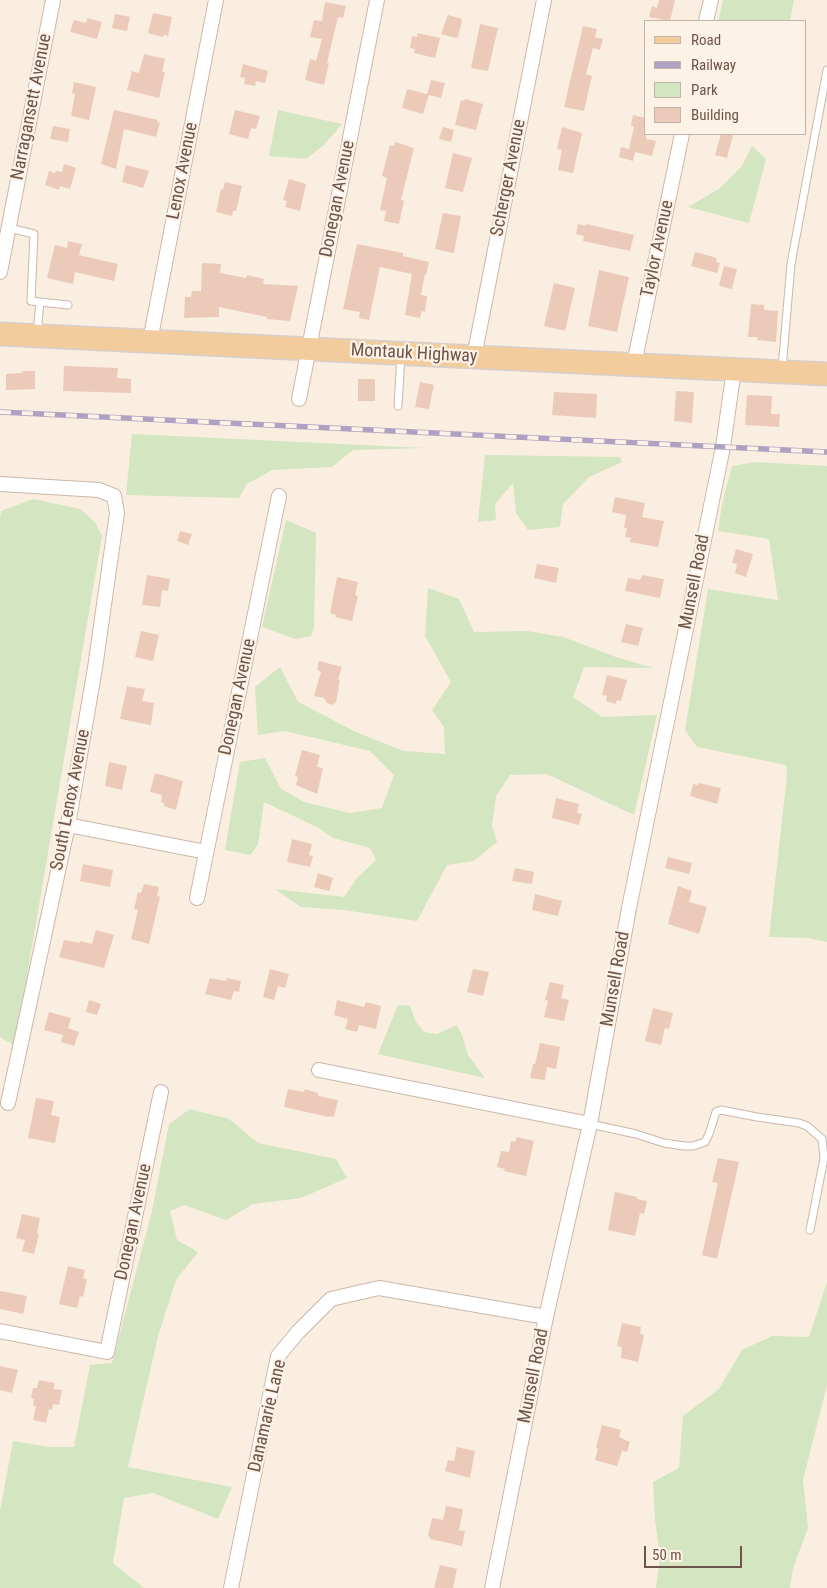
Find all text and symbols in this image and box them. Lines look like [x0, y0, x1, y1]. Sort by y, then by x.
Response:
legend [644, 20, 807, 135]
text: Road [691, 31, 721, 49]
street label: Narragansett Avenue [7, 32, 57, 182]
text: Railway [691, 56, 736, 74]
text: Park [691, 81, 718, 99]
text: Building [691, 106, 739, 124]
street label: Scherger Avenue [487, 118, 531, 238]
street label: Lenox Avenue [163, 121, 203, 221]
street label: Donegan Avenue [316, 139, 360, 259]
street label: Taylor Avenue [637, 198, 679, 300]
street label: Montauk Highway [350, 340, 478, 368]
street label: Munsell Road [675, 533, 715, 631]
street label: Donegan Avenue [215, 637, 261, 757]
street label: South Lenox Avenue [47, 727, 95, 873]
street label: Munsell Road [597, 930, 635, 1028]
street label: Donegan Avenue [111, 1162, 157, 1282]
street label: Munsell Road [514, 1327, 554, 1425]
street label: Danamarie Lane [245, 1358, 291, 1474]
scale bar [647, 1536, 744, 1568]
text: 50 m [652, 1546, 682, 1564]

